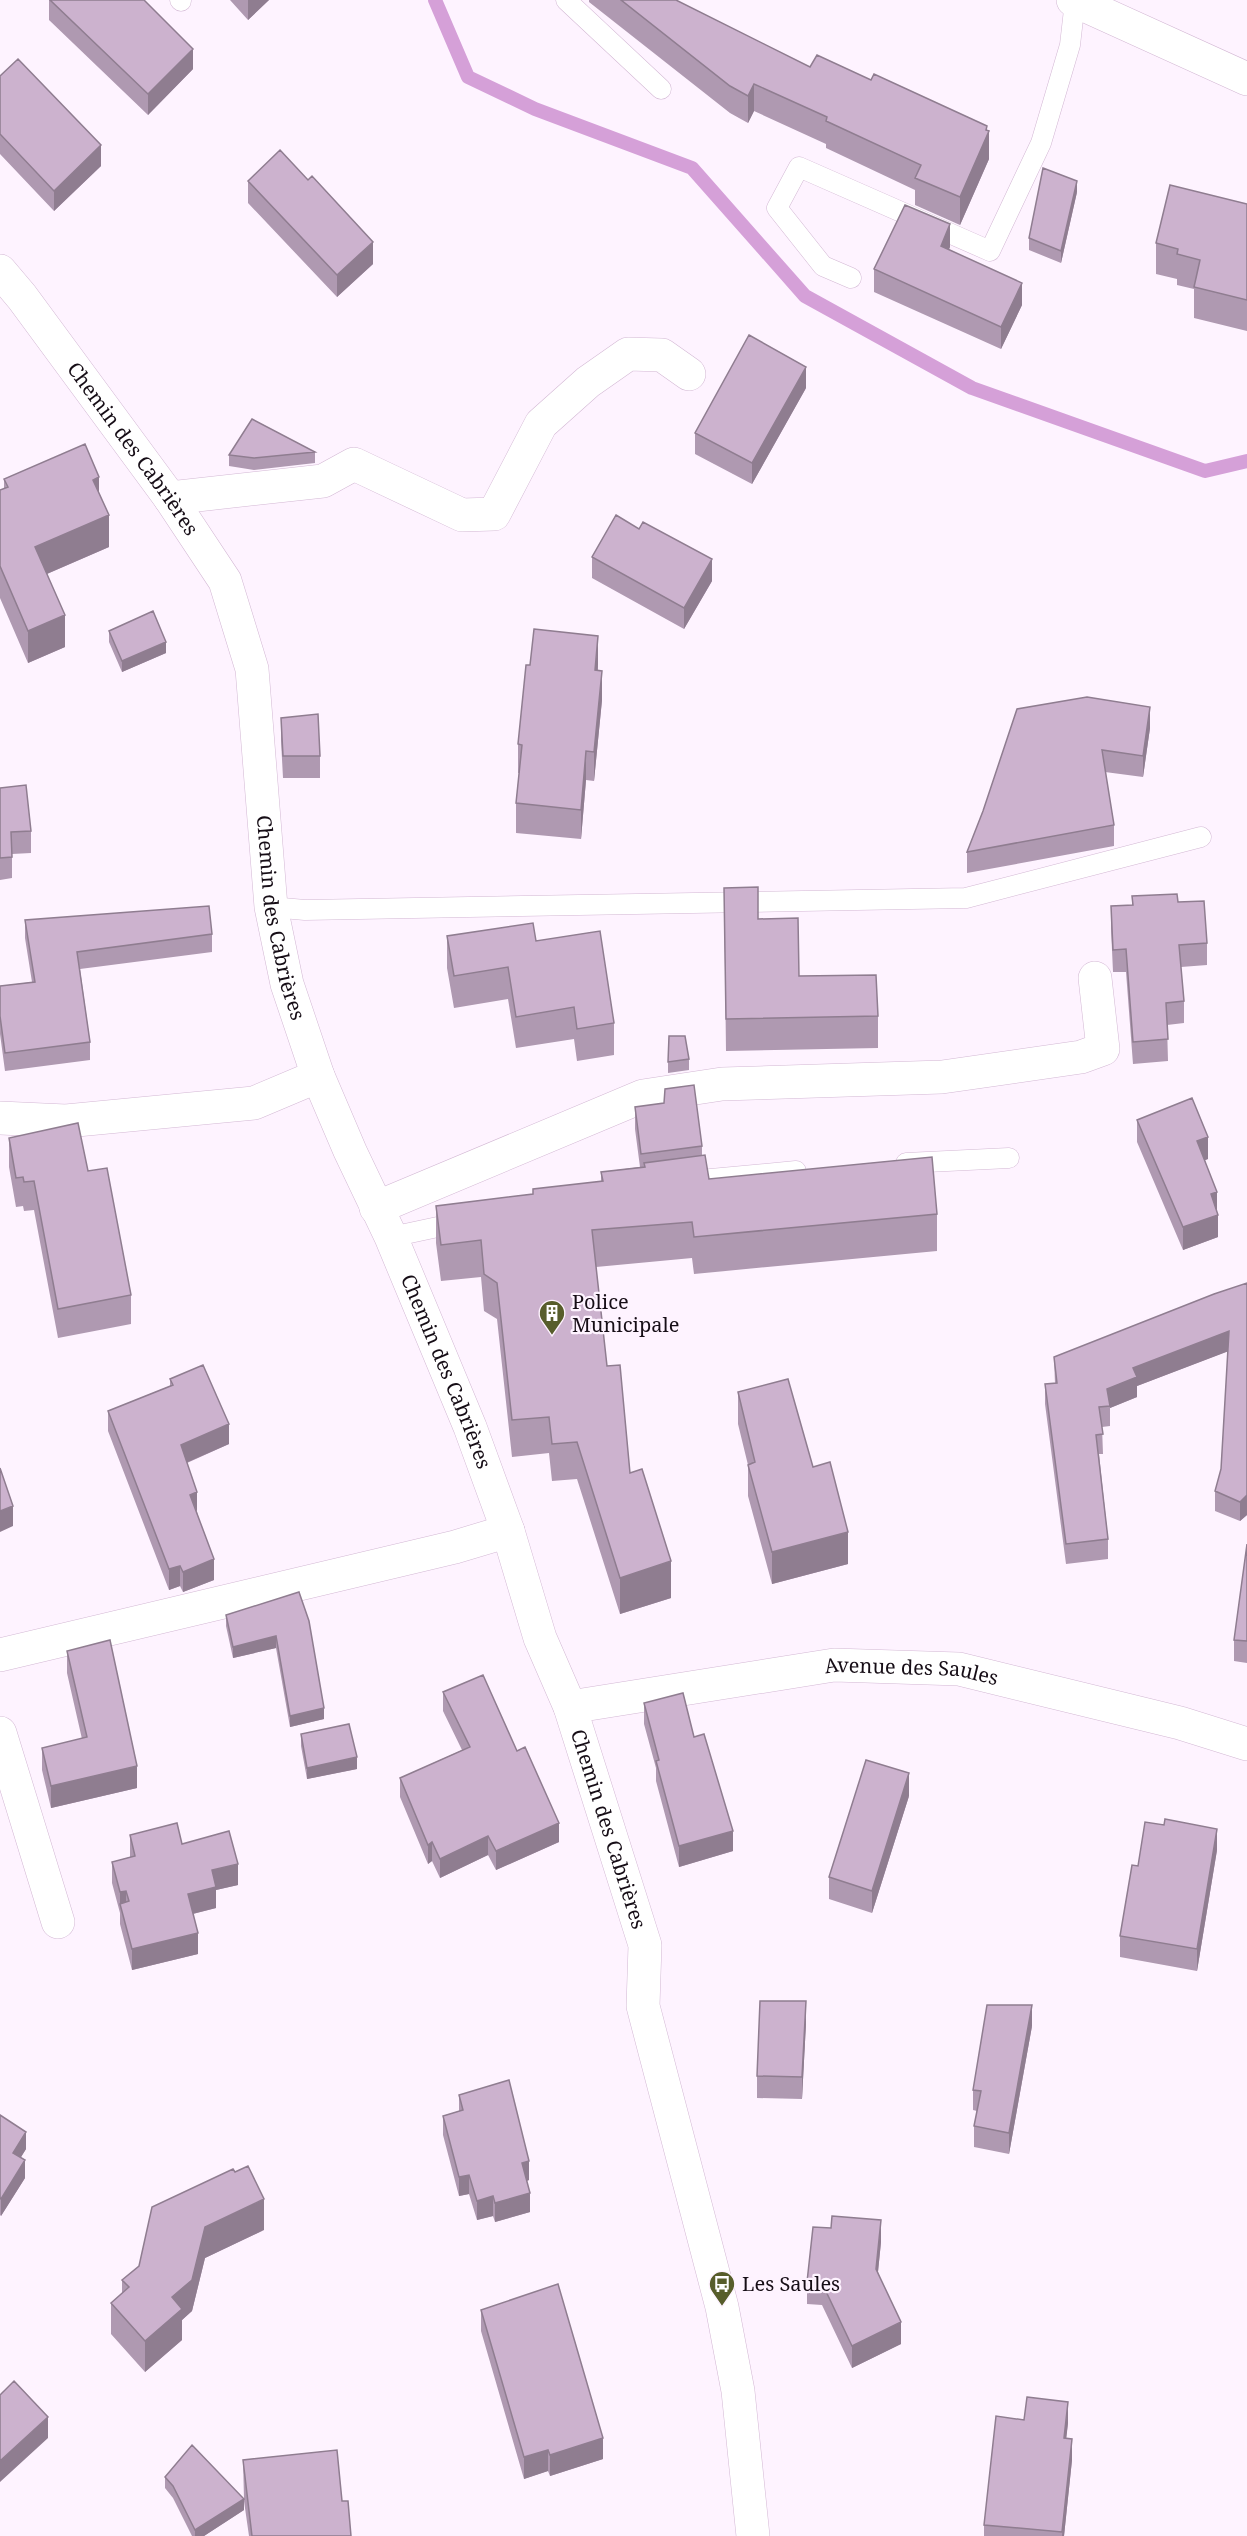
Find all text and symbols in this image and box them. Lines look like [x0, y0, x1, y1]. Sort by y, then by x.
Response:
street label: Chemin des Cabrières [61, 356, 205, 540]
street label: Chemin des Cabrières [251, 814, 312, 1023]
street label: Chemin des Cabrières [395, 1270, 498, 1472]
place label: Police Municipale [572, 1288, 679, 1338]
building icon: Police Municipale [537, 1298, 567, 1336]
street label: Avenue des Saules [822, 1650, 1001, 1691]
street label: Chemin des Cabrières [565, 1726, 653, 1932]
bus stop icon: Les Saules [707, 2269, 737, 2307]
place label: Les Saules [742, 2270, 840, 2297]

